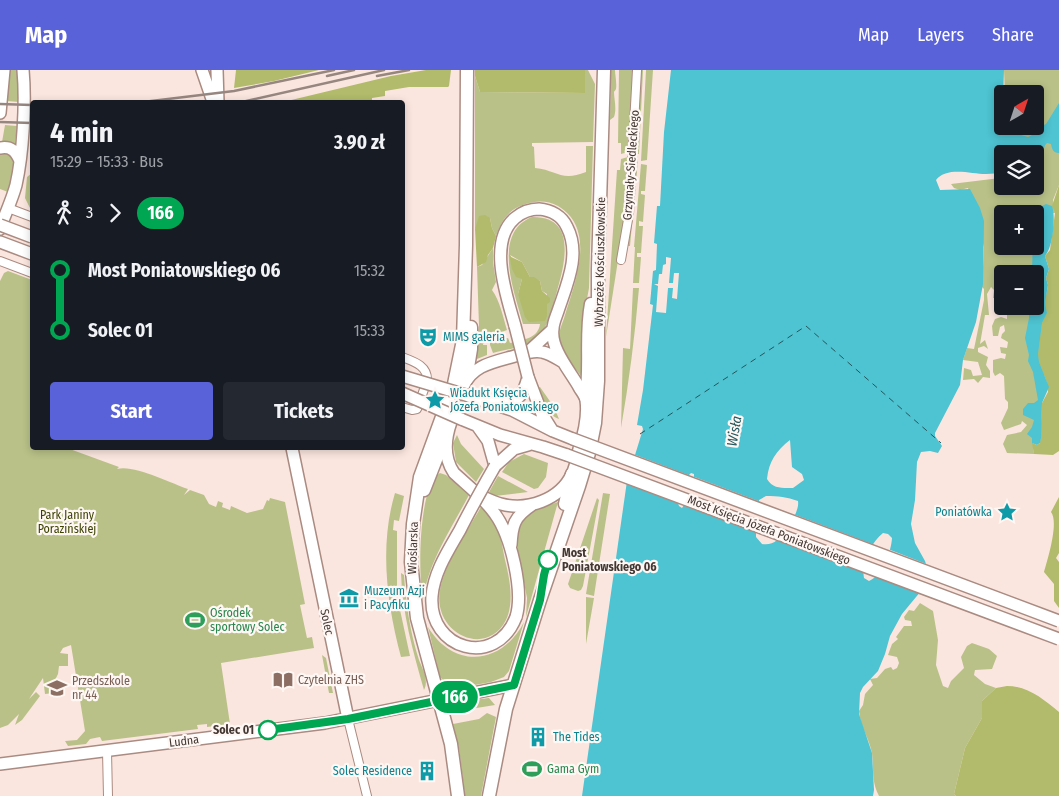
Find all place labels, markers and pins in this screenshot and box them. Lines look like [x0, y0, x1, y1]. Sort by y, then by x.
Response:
theatre icon: MIMS galeria [417, 326, 439, 348]
place label: MIMS galeria [443, 330, 505, 344]
place label: Wiadukt Księcia Józefa Poniatowskiego [450, 386, 559, 414]
place icon: Wiadukt Księcia Józefa Poniatowskiego [424, 389, 446, 411]
place icon: Poniatówka [996, 501, 1018, 523]
place label: Poniatówka [935, 505, 992, 519]
place label: Most Poniatowskiego 06 [562, 546, 657, 574]
marker: Most Poniatowskiego 06 [538, 550, 558, 570]
place label: Muzeum Azji i Pacyfiku [364, 584, 425, 612]
museum icon: Muzeum Azji i Pacyfiku [338, 587, 360, 609]
place label: Ośrodek sportowy Solec [210, 606, 285, 634]
sports icon: Ośrodek sportowy Solec [184, 609, 206, 631]
library icon: Czytelnia ZHS [272, 669, 294, 691]
place label: Czytelnia ZHS [298, 673, 364, 687]
place label: Przedszkole nr 44 [72, 674, 130, 702]
school or university icon: Przedszkole nr 44 [46, 677, 68, 699]
marker: Solec 01 [258, 720, 278, 740]
place label: Solec 01 [213, 723, 254, 737]
building icon: The Tides [527, 726, 549, 748]
place label: The Tides [553, 730, 600, 744]
sports icon: Gama Gym [521, 758, 543, 780]
building icon: Solec Residence [416, 760, 438, 782]
place label: Gama Gym [547, 762, 599, 776]
place label: Solec Residence [333, 764, 412, 778]

